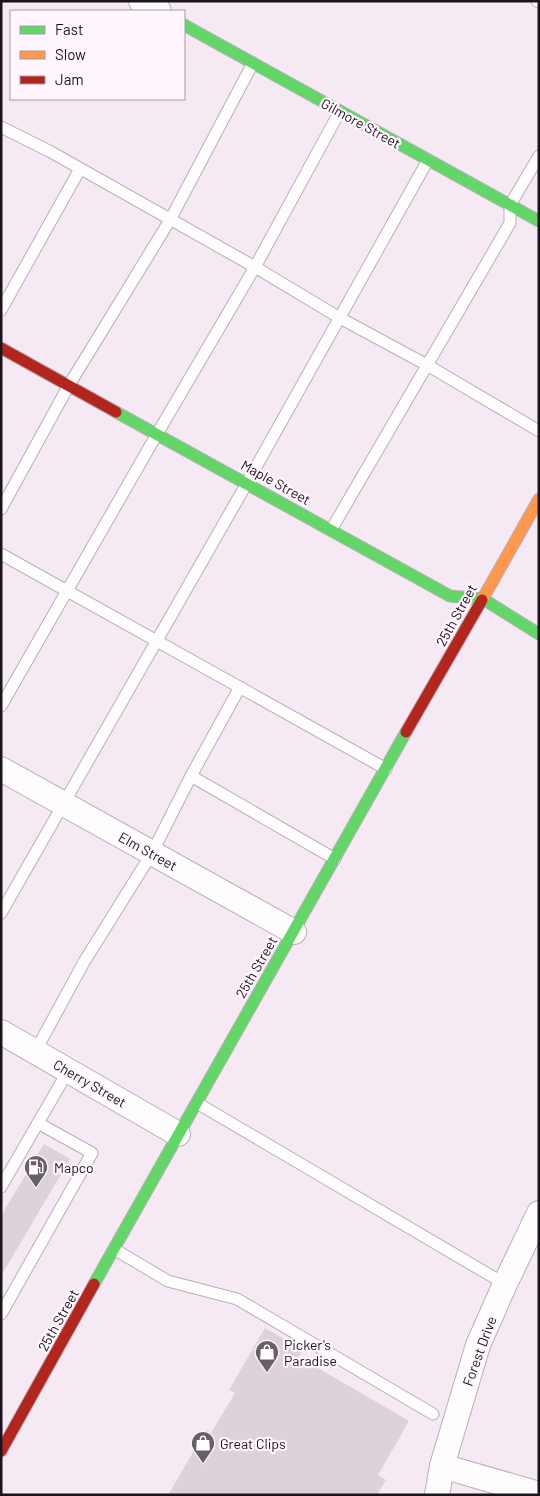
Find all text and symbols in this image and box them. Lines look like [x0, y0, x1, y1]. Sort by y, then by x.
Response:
legend [10, 10, 185, 100]
text: Fast [55, 20, 83, 38]
text: Slow [55, 45, 86, 63]
text: Jam [55, 70, 84, 88]
street label: Gilmore Street [318, 94, 404, 152]
street label: Maple Street [238, 456, 314, 508]
street label: 25th Street [432, 581, 480, 649]
street label: Elm Street [116, 828, 180, 874]
street label: 25th Street [232, 933, 280, 1001]
street label: Cherry Street [50, 1055, 130, 1111]
fuel station icon: Mapco [23, 1154, 49, 1188]
place label: Mapco [54, 1159, 94, 1176]
street label: 25th Street [34, 1286, 82, 1354]
street label: Forest Drive [458, 1314, 500, 1388]
place label: Picker's Paradise [284, 1336, 337, 1369]
shop icon: Picker's Paradise [254, 1339, 280, 1373]
shop icon: Great Clips [190, 1430, 216, 1464]
place label: Great Clips [220, 1435, 286, 1452]

